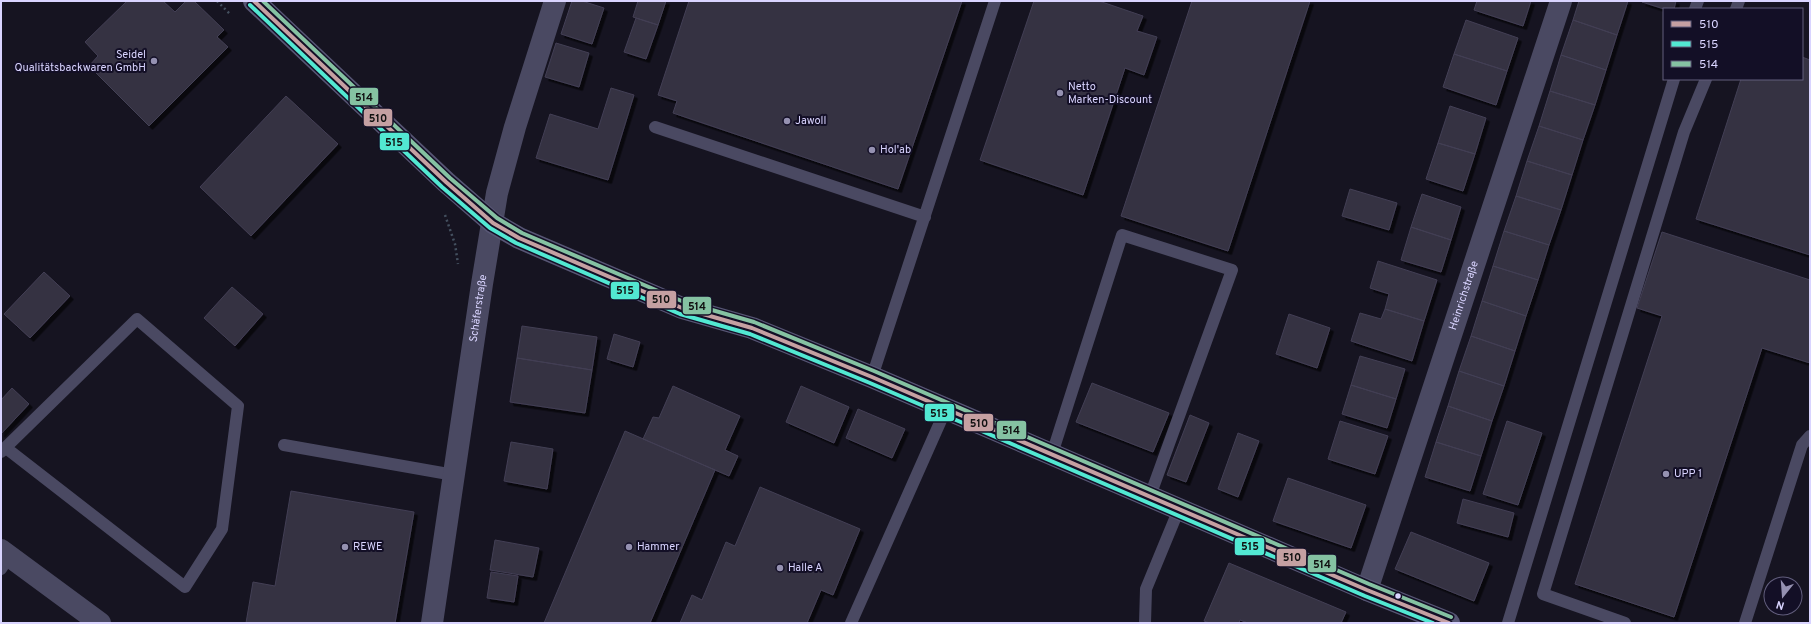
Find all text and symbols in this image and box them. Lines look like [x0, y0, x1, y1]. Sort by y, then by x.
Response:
legend [1663, 8, 1803, 80]
text: 510 [1699, 17, 1719, 33]
text: 515 [1699, 37, 1718, 53]
place label: Seidel Qualitätsbackwaren GmbH [14, 48, 146, 75]
marker: Seidel Qualitätsbackwaren GmbH [149, 56, 159, 66]
text: 514 [1699, 57, 1718, 73]
place label: Netto Marken-Discount [1068, 80, 1152, 107]
line badge: 514 [349, 87, 379, 106]
marker: Netto Marken-Discount [1055, 88, 1065, 98]
text: 514 [355, 91, 373, 105]
line badge: 510 [363, 108, 393, 127]
text: 510 [369, 112, 387, 126]
place label: Jawoll [795, 114, 826, 128]
marker: Jawoll [782, 116, 792, 126]
line badge: 515 [379, 132, 410, 151]
text: 515 [385, 136, 403, 150]
place label: Hol'ab [880, 143, 911, 157]
marker: Hol'ab [867, 145, 877, 155]
street label: Heinrichstraße [1446, 259, 1482, 332]
street label: Schäferstraße [467, 273, 490, 343]
line badge: 515 [610, 281, 640, 300]
text: 515 [616, 284, 634, 298]
line badge: 510 [646, 290, 677, 309]
text: 510 [652, 293, 670, 307]
line badge: 514 [682, 296, 712, 315]
text: 514 [688, 300, 706, 314]
line badge: 515 [924, 403, 955, 422]
text: 515 [930, 407, 948, 421]
line badge: 510 [963, 413, 994, 432]
text: 510 [970, 417, 988, 431]
line badge: 514 [996, 420, 1027, 440]
text: 514 [1002, 424, 1020, 438]
place label: UPP 1 [1674, 467, 1702, 481]
marker: UPP 1 [1661, 469, 1671, 479]
line badge: 515 [1234, 537, 1265, 556]
place label: REWE [353, 540, 383, 554]
place label: Hammer [637, 540, 680, 554]
text: 515 [1241, 540, 1259, 554]
marker: REWE [340, 542, 350, 552]
marker: Hammer [624, 542, 634, 552]
line badge: 510 [1276, 548, 1307, 567]
text: 510 [1283, 551, 1301, 565]
line badge: 514 [1307, 554, 1337, 573]
text: 514 [1313, 558, 1331, 572]
place label: Halle A [788, 561, 822, 575]
marker: Halle A [775, 563, 785, 573]
north arrow [1763, 576, 1803, 616]
unlabelled marker [1393, 591, 1403, 601]
text: N [1775, 597, 1786, 612]

